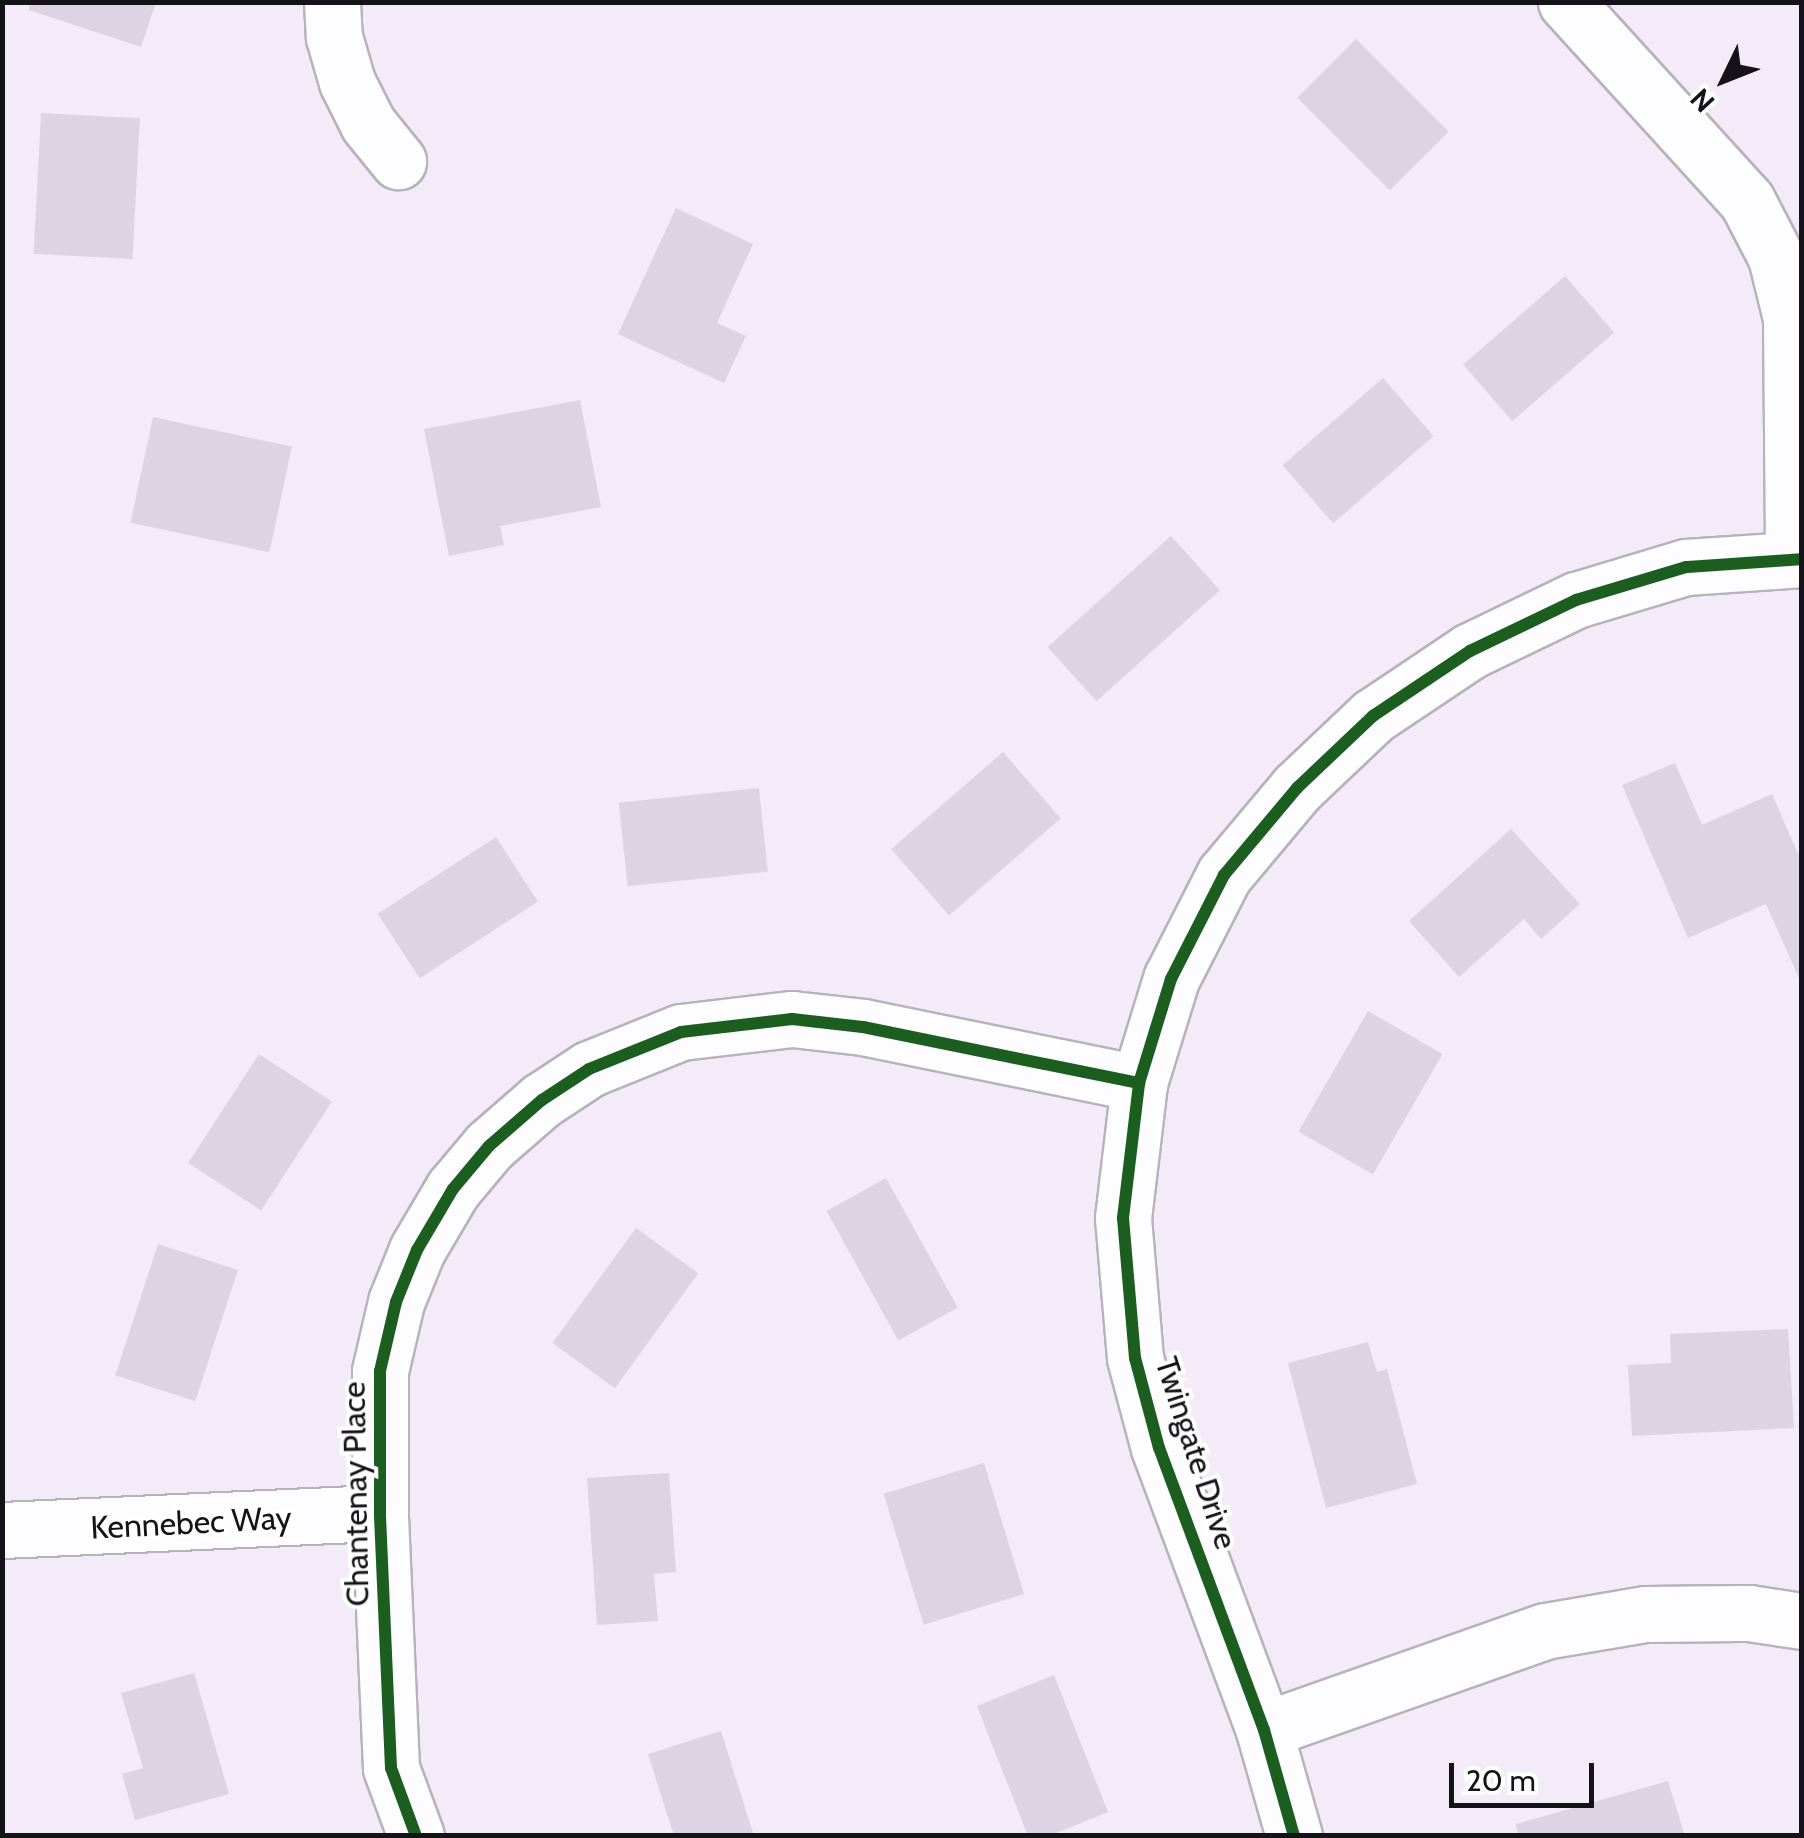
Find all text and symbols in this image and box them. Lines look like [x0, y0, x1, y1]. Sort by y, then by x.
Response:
north arrow [1674, 30, 1774, 130]
text: N [1683, 82, 1721, 119]
street label: Twingate Drive [1147, 1352, 1245, 1554]
street label: Chantenay Place [335, 1381, 377, 1607]
street label: Kennebec Way [89, 1499, 293, 1547]
scale bar [1454, 1743, 1599, 1805]
text: 20 m [1466, 1762, 1536, 1799]

